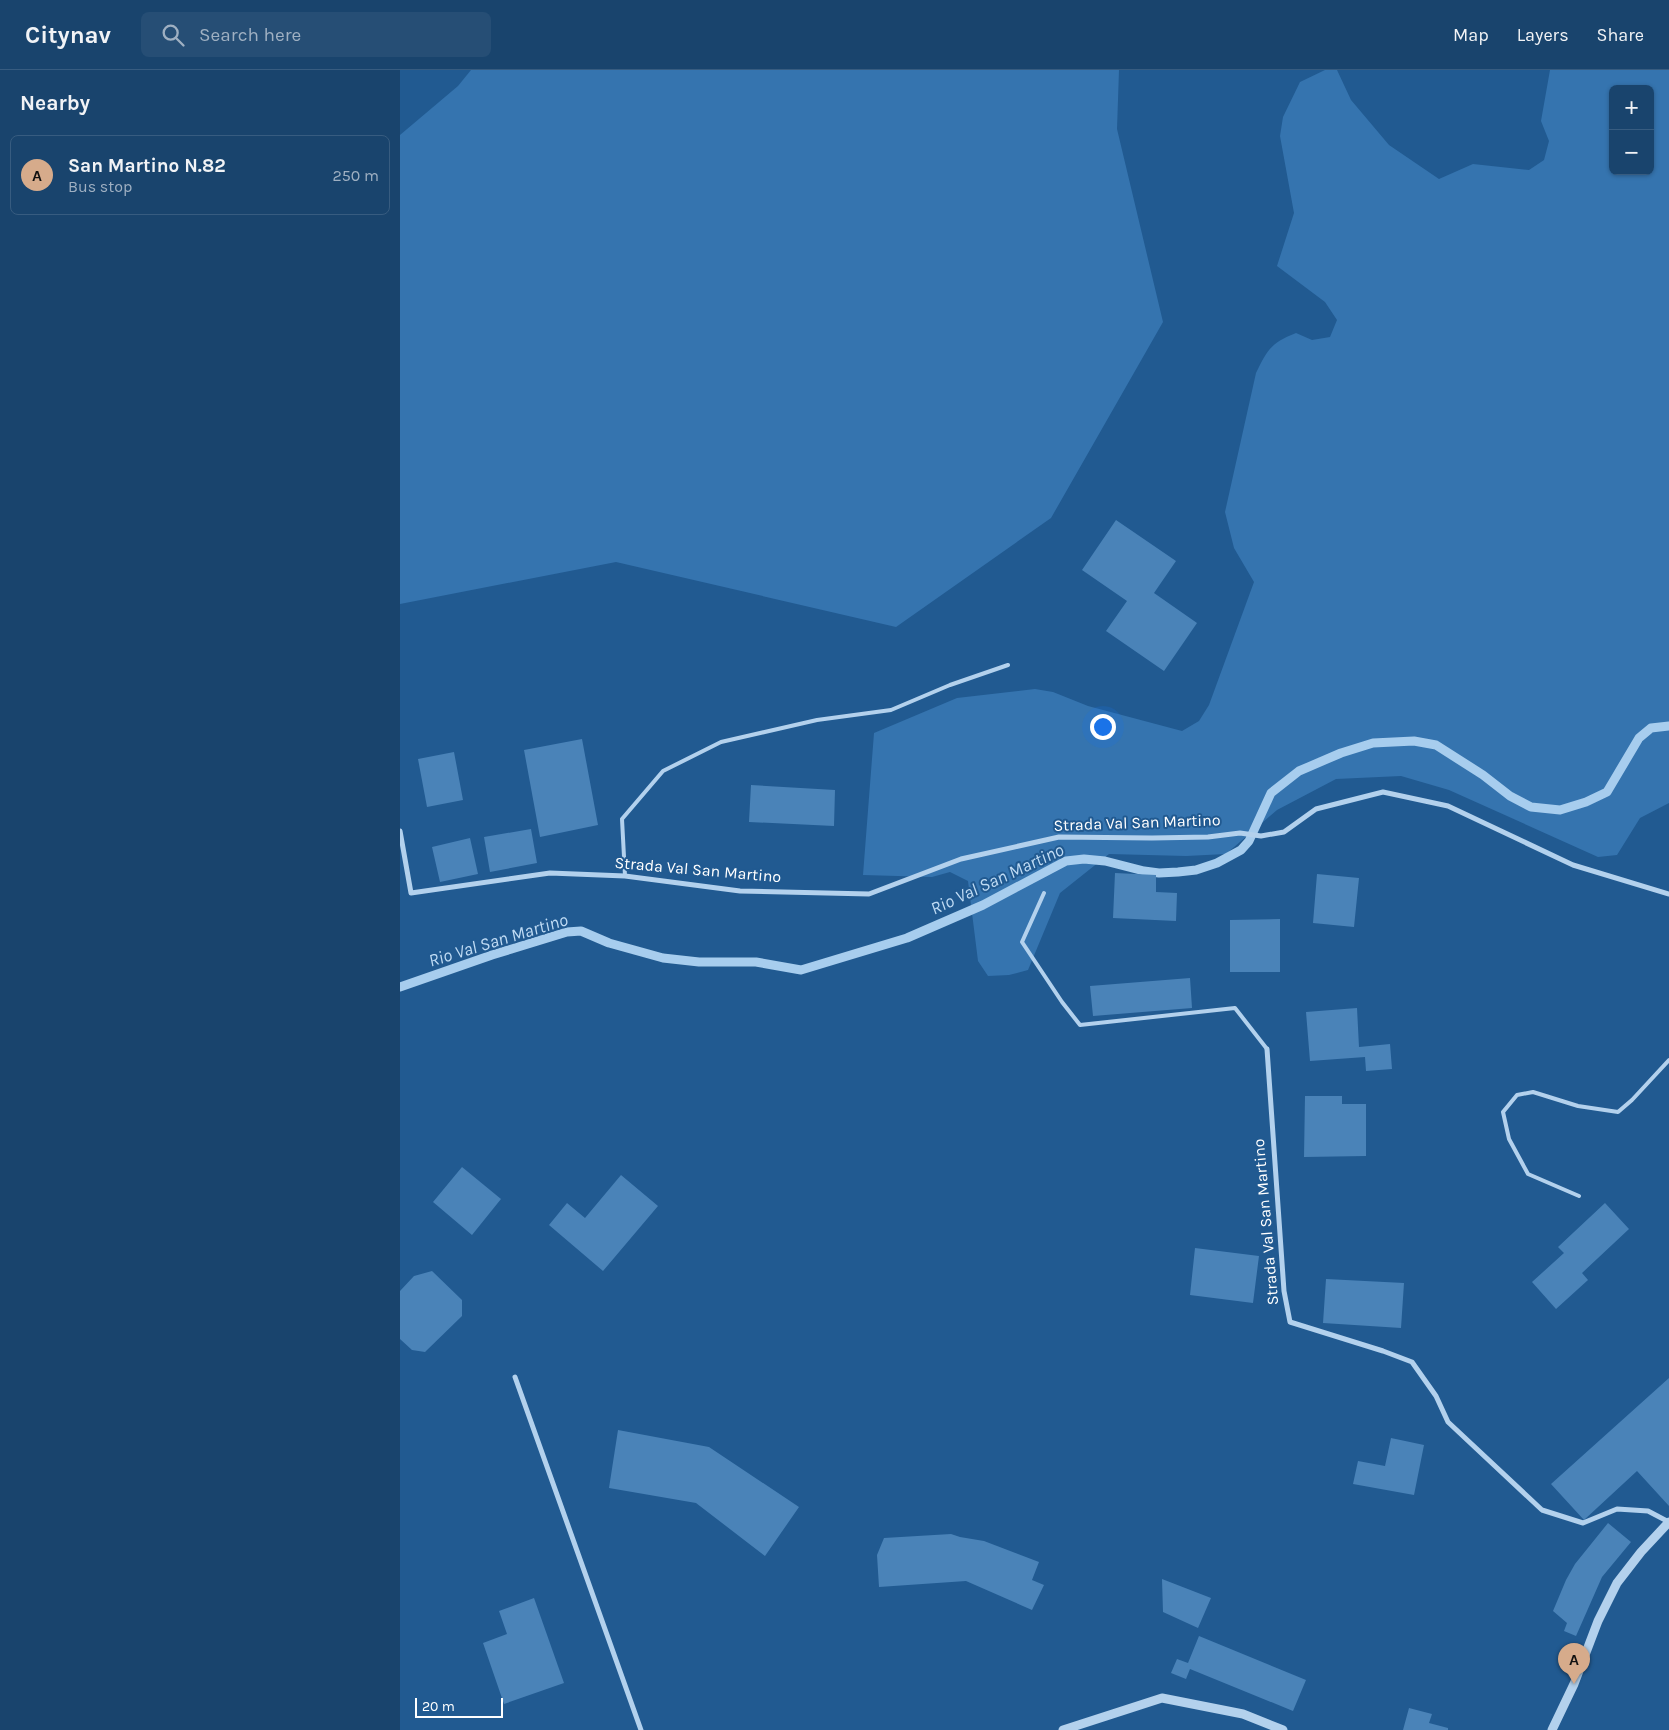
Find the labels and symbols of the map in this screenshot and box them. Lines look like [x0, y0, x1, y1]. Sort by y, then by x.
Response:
your location [1090, 714, 1116, 740]
street label: Strada Val San Martino [1053, 810, 1221, 835]
water label: Rio Val San Martino [927, 838, 1067, 920]
street label: Strada Val San Martino [614, 853, 782, 886]
water label: Rio Val San Martino [426, 908, 570, 972]
street label: Strada Val San Martino [1249, 1138, 1282, 1306]
pin: A [1558, 1643, 1590, 1684]
scale bar [415, 1695, 502, 1718]

